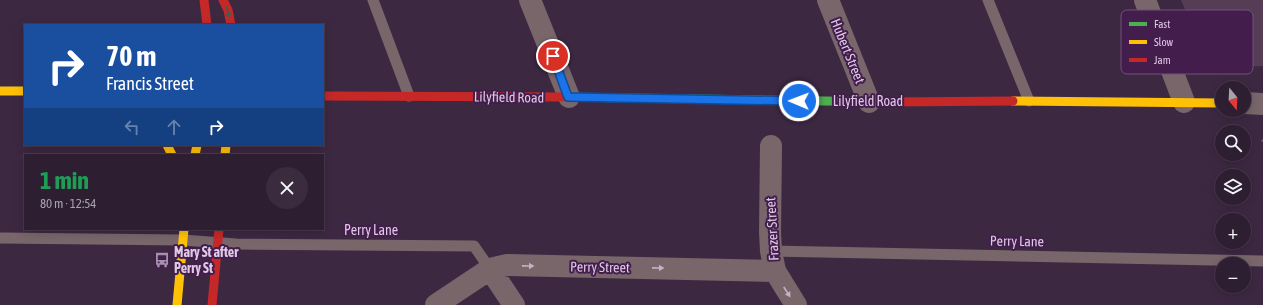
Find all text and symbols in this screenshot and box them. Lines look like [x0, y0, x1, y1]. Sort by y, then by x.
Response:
one-way arrow [225, 7, 231, 19]
legend [1121, 10, 1253, 74]
street label: Hubert Street [828, 16, 868, 86]
text: Fast [1154, 18, 1170, 30]
text: Slow [1154, 36, 1173, 48]
pin [536, 39, 570, 73]
icon: right [40, 40, 92, 92]
text: 70 m [106, 40, 156, 72]
icon: arrive [542, 45, 564, 67]
text: Jam [1154, 54, 1171, 66]
text: Francis Street [106, 73, 194, 94]
position arrow [778, 80, 820, 122]
north arrow [1215, 81, 1251, 117]
map controls [1215, 81, 1251, 293]
street label: Lilyfield Road [474, 88, 544, 106]
street label: Lilyfield Road [833, 93, 903, 109]
icon: left [121, 116, 143, 138]
icon: ahead [163, 116, 185, 138]
icon: right [205, 116, 227, 138]
button: search [1215, 125, 1251, 161]
text: 1 min [40, 167, 89, 194]
button: close [266, 167, 308, 209]
button: layers [1215, 169, 1251, 205]
text: 80 m · 12:54 [40, 196, 96, 211]
street label: Frazer Street [762, 197, 782, 261]
button: + [1215, 213, 1251, 249]
street label: Perry Lane [344, 222, 398, 238]
street label: Perry Lane [990, 233, 1044, 249]
place label: Mary St after Perry St [174, 244, 239, 276]
bus stop icon: Mary St after Perry St [153, 251, 171, 269]
button: − [1215, 257, 1251, 293]
street label: Perry Street [570, 258, 630, 276]
one-way arrow [522, 262, 534, 269]
one-way arrow [652, 265, 665, 271]
one-way arrow [783, 287, 791, 297]

